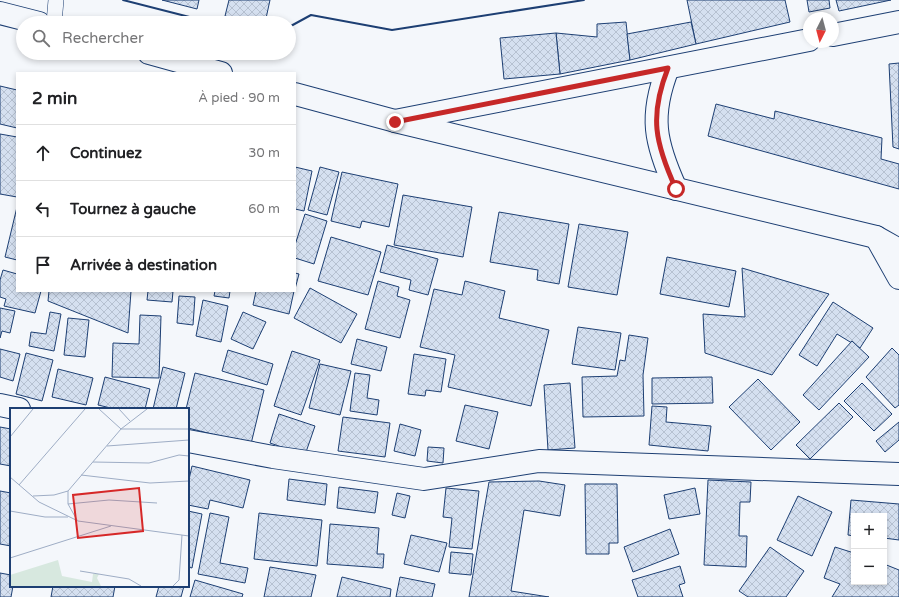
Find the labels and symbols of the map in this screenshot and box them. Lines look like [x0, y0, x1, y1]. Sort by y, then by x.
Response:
north arrow [803, 12, 839, 48]
route end [386, 113, 404, 131]
route start [667, 180, 685, 198]
inset map [10, 408, 189, 587]

